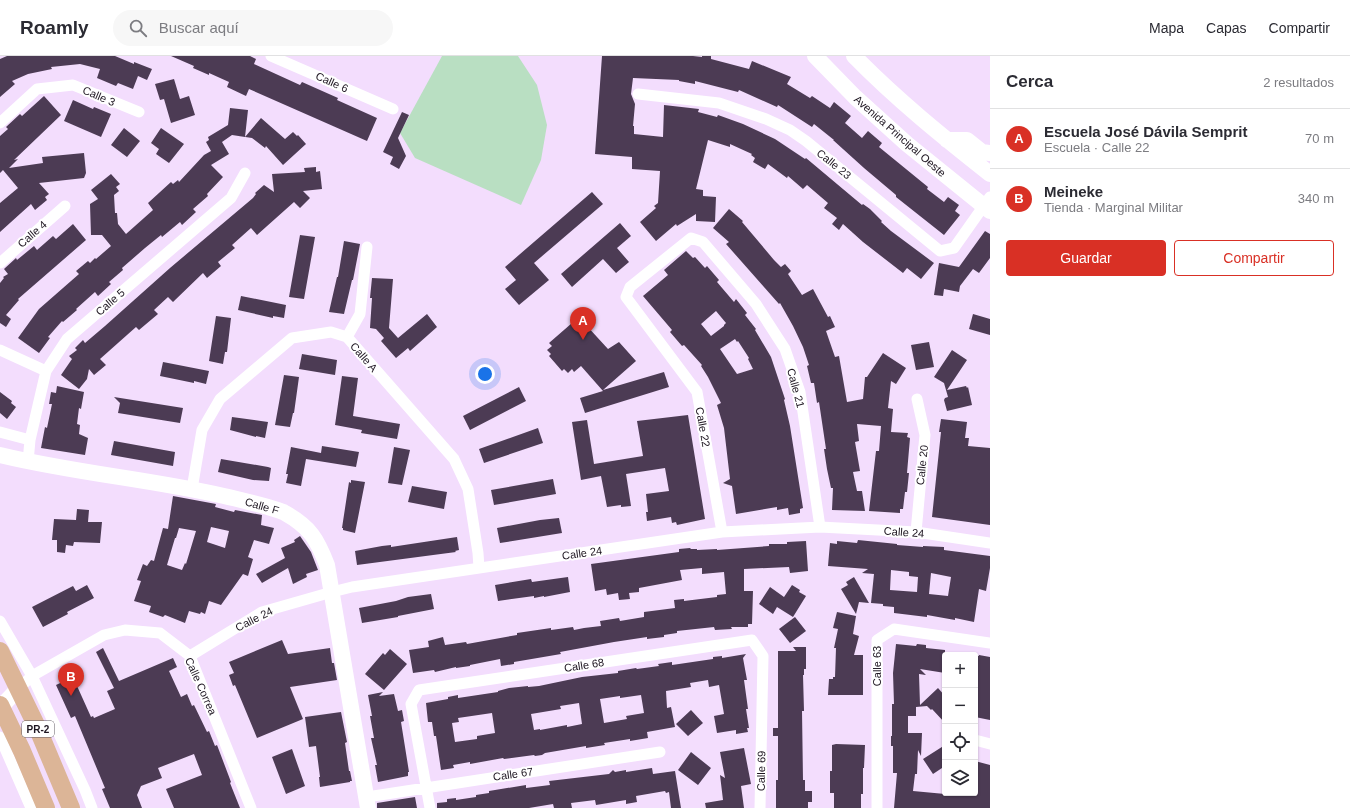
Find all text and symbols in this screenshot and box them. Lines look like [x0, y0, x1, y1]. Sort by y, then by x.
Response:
search box [113, 10, 393, 46]
text: Roamly [20, 17, 89, 38]
icon: search [127, 17, 149, 39]
text: Buscar aquí [159, 19, 239, 36]
text: Mapa [1149, 20, 1184, 36]
text: Capas [1206, 20, 1247, 36]
text: Compartir [1269, 20, 1330, 36]
street label: Calle 6 [314, 70, 350, 94]
text: Cerca [1006, 72, 1053, 91]
text: 2 resultados [1263, 75, 1334, 90]
street label: Calle 3 [81, 84, 117, 108]
street label: Avenida Principal Oeste [852, 93, 948, 179]
text: Escuela José Dávila Semprit [1044, 123, 1247, 140]
text: A [1014, 131, 1024, 146]
text: 70 m [1305, 131, 1334, 146]
text: Escuela · Calle 22 [1044, 140, 1150, 155]
street label: Calle 23 [815, 147, 853, 181]
text: Meineke [1044, 183, 1103, 200]
text: B [1014, 191, 1024, 206]
text: 340 m [1298, 191, 1334, 206]
text: Tienda · Marginal Militar [1044, 200, 1183, 215]
street label: Calle 4 [15, 218, 49, 250]
button: Guardar [1006, 240, 1166, 276]
button: Compartir [1174, 240, 1334, 276]
street label: Calle 5 [93, 286, 127, 318]
pin: A [570, 307, 596, 340]
street label: Calle A [348, 340, 380, 375]
your location [475, 364, 495, 384]
street label: Calle 21 [785, 367, 807, 409]
street label: Calle 22 [694, 406, 712, 448]
street label: Calle 20 [914, 444, 930, 486]
street label: Calle F [244, 495, 281, 517]
street label: Calle 24 [883, 525, 925, 539]
street label: Calle 24 [561, 544, 603, 562]
street label: Calle 24 [233, 604, 275, 634]
street label: Calle 63 [871, 646, 883, 686]
map controls [942, 652, 978, 796]
button: + [942, 652, 978, 688]
street label: Calle Correa [183, 655, 219, 717]
street label: Calle 68 [563, 656, 605, 674]
pin: B [58, 663, 84, 696]
button: − [942, 688, 978, 724]
road number: PR-2 [22, 721, 54, 737]
button: locate [942, 724, 978, 760]
street label: Calle 69 [755, 751, 767, 791]
button: layers [942, 760, 978, 796]
street label: Calle 67 [492, 765, 534, 783]

